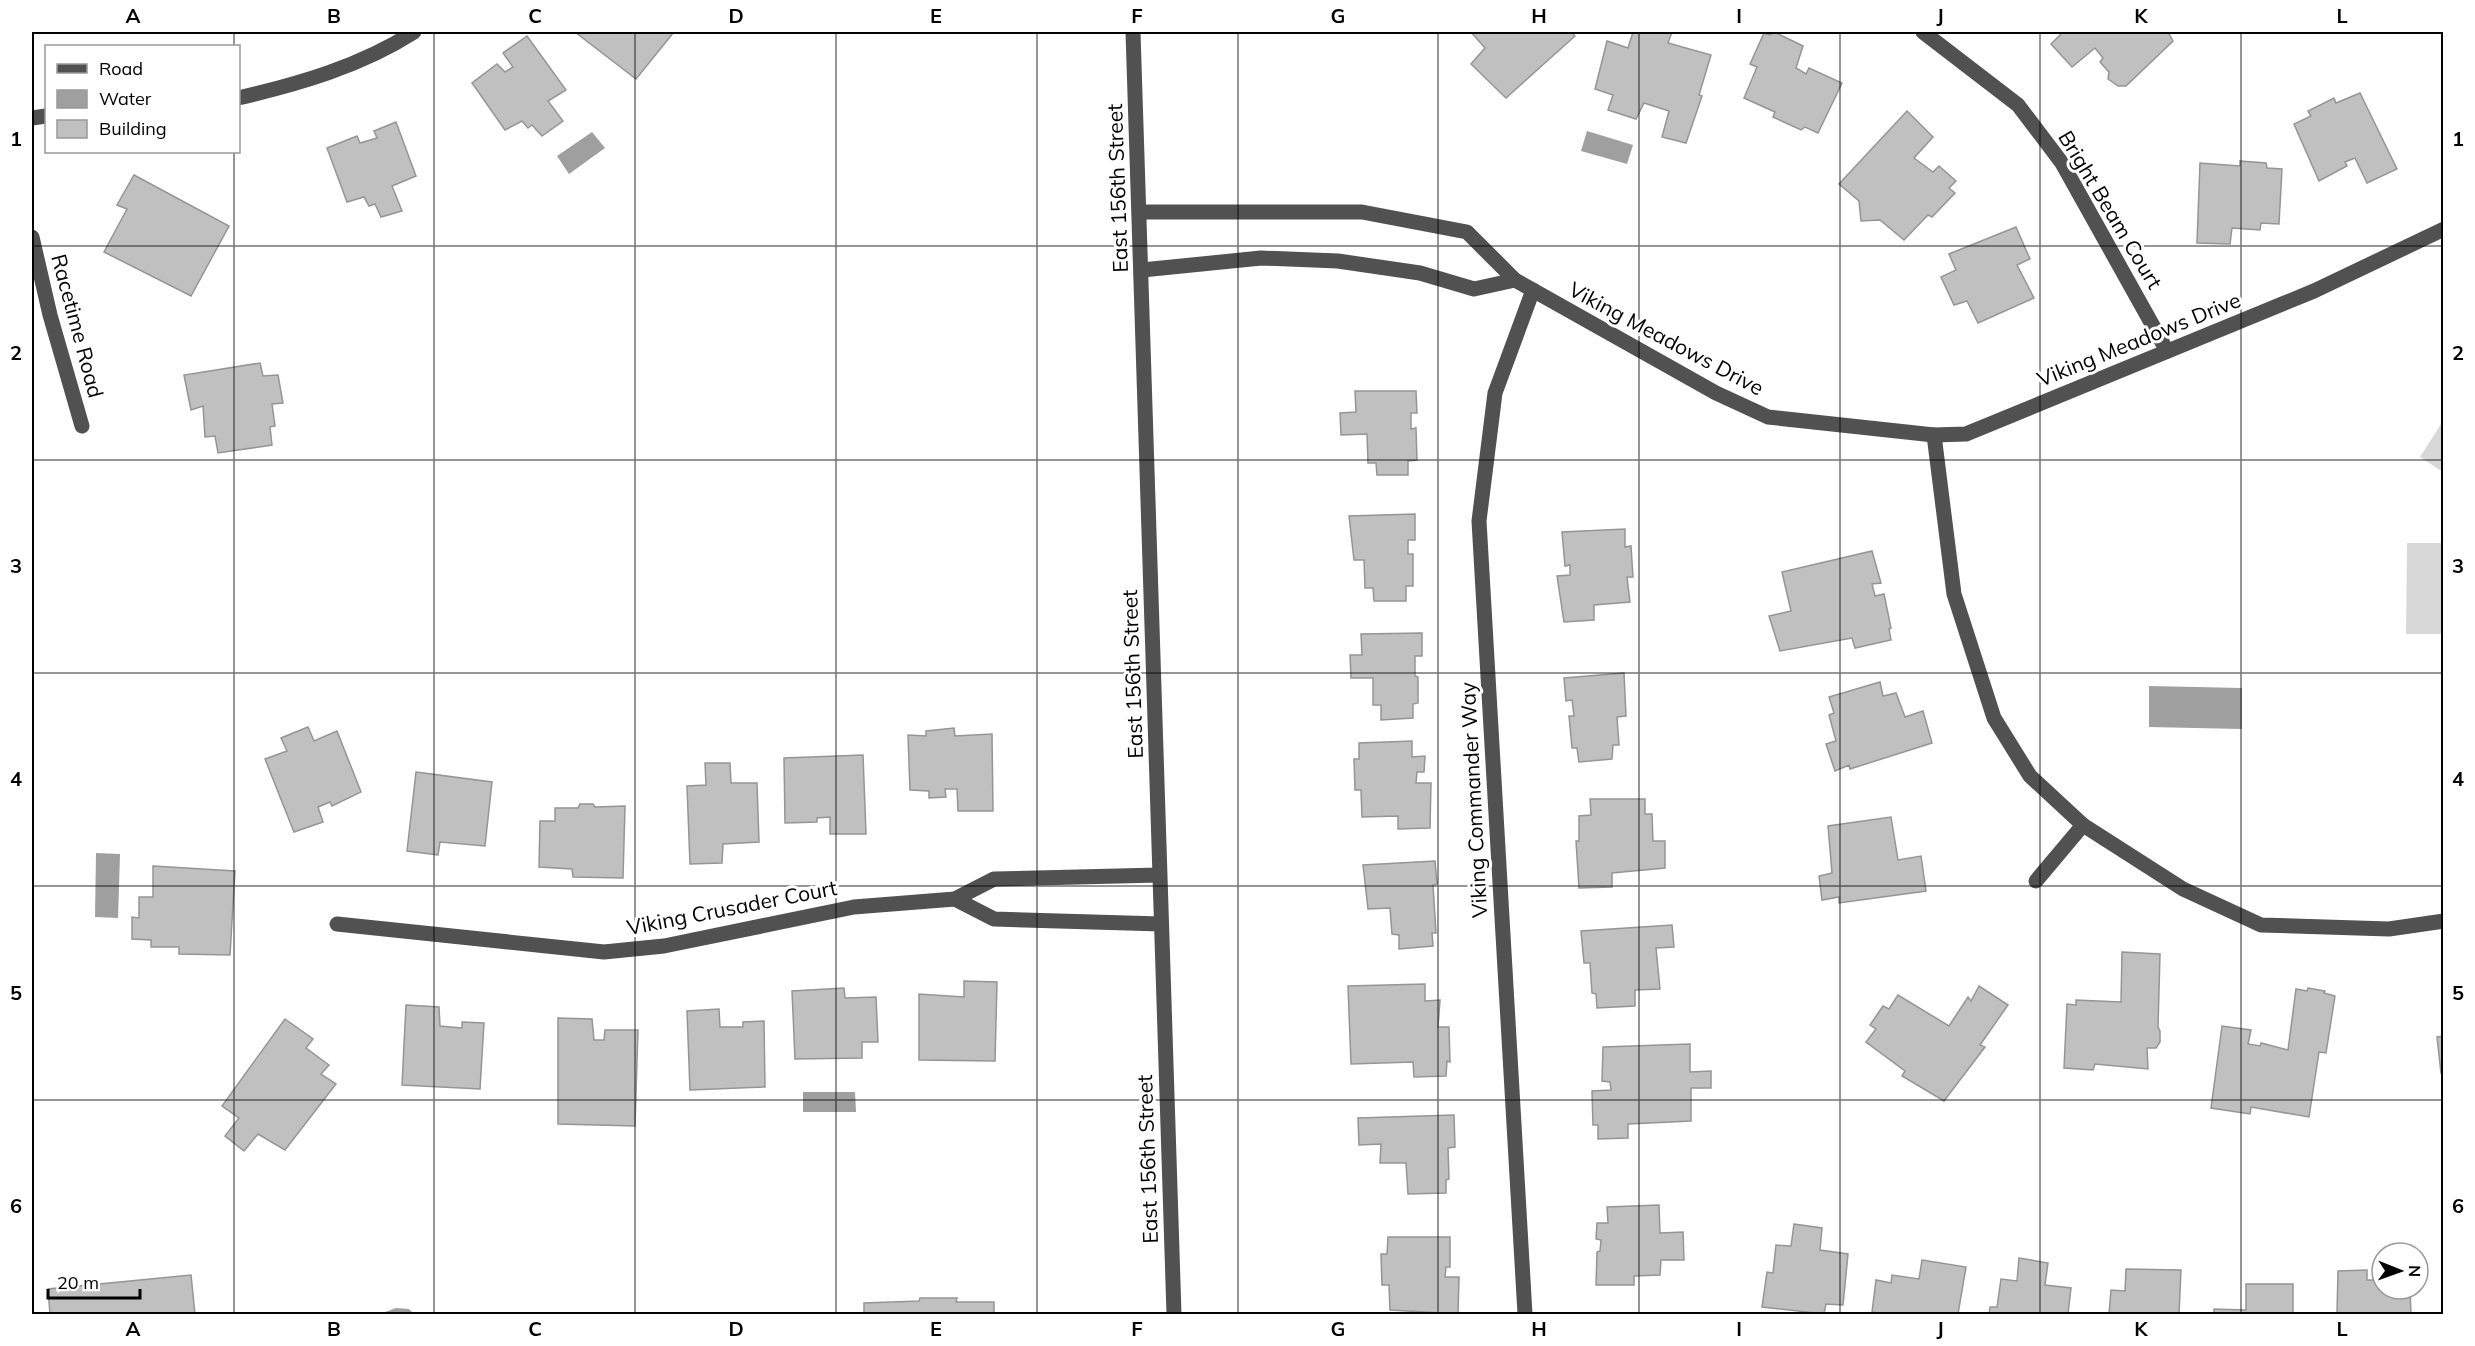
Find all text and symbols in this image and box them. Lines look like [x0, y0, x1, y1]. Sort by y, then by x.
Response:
text: A [126, 3, 141, 28]
text: B [327, 3, 341, 28]
text: C [528, 3, 542, 28]
text: D [728, 3, 744, 28]
text: E [930, 3, 942, 28]
text: F [1131, 3, 1143, 28]
text: G [1331, 3, 1345, 28]
text: H [1531, 3, 1547, 28]
text: I [1736, 3, 1742, 28]
text: J [1936, 3, 1944, 28]
text: K [2134, 3, 2148, 28]
text: L [2336, 3, 2348, 28]
legend [45, 45, 240, 153]
text: Road [99, 57, 143, 80]
text: Water [99, 87, 152, 110]
street label: East 156th Street [1101, 103, 1133, 273]
text: Building [99, 117, 167, 140]
text: 1 [10, 126, 22, 151]
street label: Bright Beam Court [2053, 126, 2168, 293]
text: 1 [2452, 126, 2464, 151]
street label: Racetime Road [46, 251, 110, 401]
street label: Viking Meadows Drive [1565, 276, 1768, 401]
street label: Viking Meadows Drive [2033, 286, 2244, 392]
text: 2 [10, 340, 22, 365]
text: 2 [2452, 340, 2464, 365]
text: 3 [10, 553, 22, 578]
text: 3 [2452, 553, 2464, 578]
street label: East 156th Street [1116, 589, 1148, 759]
street label: Viking Commander Way [1454, 681, 1492, 919]
text: 4 [10, 766, 22, 791]
text: 4 [2452, 766, 2464, 791]
street label: Viking Crusader Court [625, 874, 839, 940]
text: 5 [10, 980, 22, 1005]
text: 5 [2452, 980, 2464, 1005]
street label: East 156th Street [1131, 1074, 1163, 1244]
text: 6 [10, 1193, 22, 1218]
text: 6 [2452, 1193, 2464, 1218]
north arrow [2370, 1241, 2430, 1301]
scale bar [48, 1262, 140, 1300]
text: N [2405, 1265, 2425, 1277]
text: 20 m [57, 1271, 99, 1294]
text: A [126, 1316, 141, 1341]
text: B [327, 1316, 341, 1341]
text: C [528, 1316, 542, 1341]
text: D [728, 1316, 744, 1341]
text: E [930, 1316, 942, 1341]
text: F [1131, 1316, 1143, 1341]
text: G [1331, 1316, 1345, 1341]
text: H [1531, 1316, 1547, 1341]
text: I [1736, 1316, 1742, 1341]
text: J [1936, 1316, 1944, 1341]
text: K [2134, 1316, 2148, 1341]
text: L [2336, 1316, 2348, 1341]

